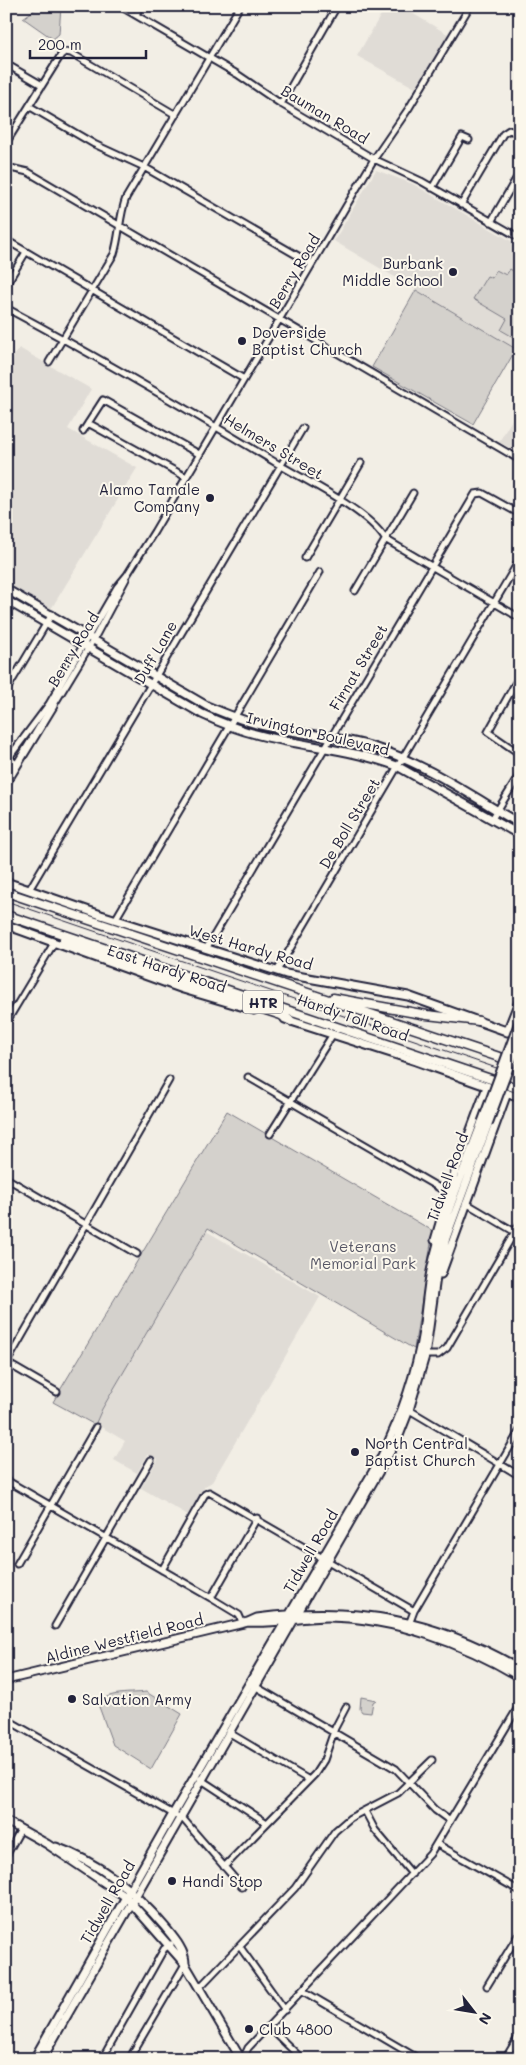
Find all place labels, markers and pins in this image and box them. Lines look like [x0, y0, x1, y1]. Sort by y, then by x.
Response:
place label: Burbank Middle School [342, 253, 443, 290]
marker: Burbank Middle School [447, 266, 459, 278]
place label: Doverside Baptist Church [252, 322, 362, 359]
marker: Doverside Baptist Church [236, 335, 248, 347]
place label: Alamo Tamale Company [99, 479, 200, 516]
marker: Alamo Tamale Company [204, 492, 216, 504]
place label: North Central Baptist Church [365, 1433, 475, 1470]
marker: North Central Baptist Church [349, 1446, 361, 1458]
place label: Salvation Army [82, 1689, 192, 1709]
marker: Salvation Army [66, 1693, 78, 1705]
place label: Handi Stop [182, 1871, 262, 1891]
marker: Handi Stop [166, 1875, 178, 1887]
place label: Club 4800 [259, 2019, 332, 2039]
marker: Club 4800 [243, 2023, 255, 2035]

